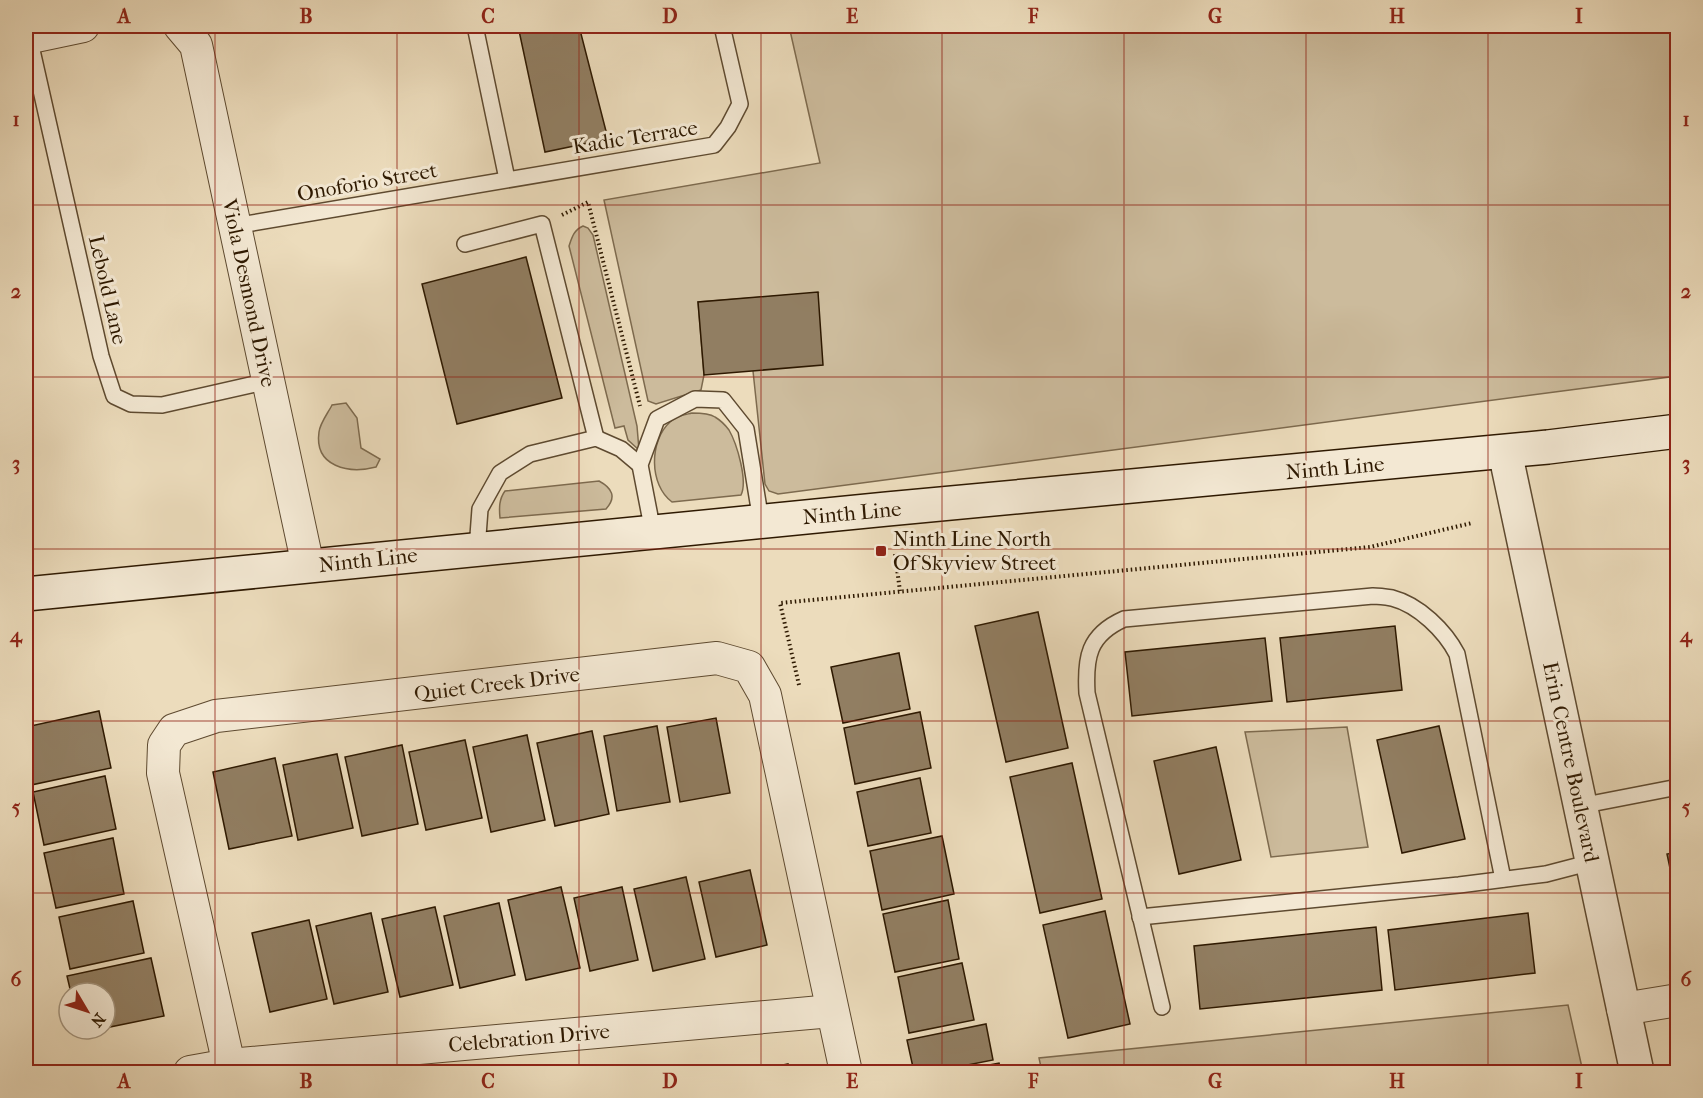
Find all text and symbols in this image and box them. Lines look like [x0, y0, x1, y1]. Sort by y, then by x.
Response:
text: A [116, 5, 132, 28]
text: B [299, 5, 313, 28]
text: C [481, 5, 495, 28]
text: D [662, 5, 678, 28]
text: E [846, 5, 858, 28]
text: F [1027, 5, 1039, 28]
text: G [1208, 5, 1222, 28]
text: H [1389, 5, 1405, 28]
text: I [1575, 5, 1583, 28]
text: 1 [12, 108, 20, 131]
text: 1 [1682, 108, 1690, 131]
street label: Kadic Terrace [571, 115, 699, 159]
street label: Onoforio Street [295, 158, 439, 206]
street label: Viola Desmond Drive [217, 196, 281, 389]
street label: Lebold Lane [84, 233, 132, 347]
text: 2 [11, 280, 21, 303]
text: 2 [1681, 280, 1691, 303]
text: 3 [12, 452, 20, 475]
street label: Ninth Line [1285, 452, 1385, 484]
text: 3 [1682, 452, 1690, 475]
street label: Ninth Line [802, 497, 902, 529]
place label: Ninth Line North Of Skyview Street [893, 527, 1057, 575]
street label: Ninth Line [317, 543, 419, 577]
marker: Ninth Line North Of Skyview Street [874, 544, 888, 558]
text: 4 [9, 624, 23, 648]
text: 4 [1679, 624, 1693, 648]
street label: Erin Centre Boulevard [1538, 660, 1604, 865]
street label: Quiet Creek Drive [413, 662, 581, 706]
text: 5 [12, 796, 21, 819]
text: 5 [1682, 796, 1691, 819]
text: 6 [11, 968, 23, 991]
text: 6 [1681, 968, 1693, 991]
north arrow [57, 981, 117, 1041]
text: N [87, 1009, 109, 1031]
street label: Celebration Drive [447, 1019, 611, 1057]
text: A [116, 1070, 132, 1093]
text: B [299, 1070, 313, 1093]
text: C [481, 1070, 495, 1093]
text: D [662, 1070, 678, 1093]
text: E [846, 1070, 858, 1093]
text: F [1027, 1070, 1039, 1093]
text: G [1208, 1070, 1222, 1093]
text: H [1389, 1070, 1405, 1093]
text: I [1575, 1070, 1583, 1093]

